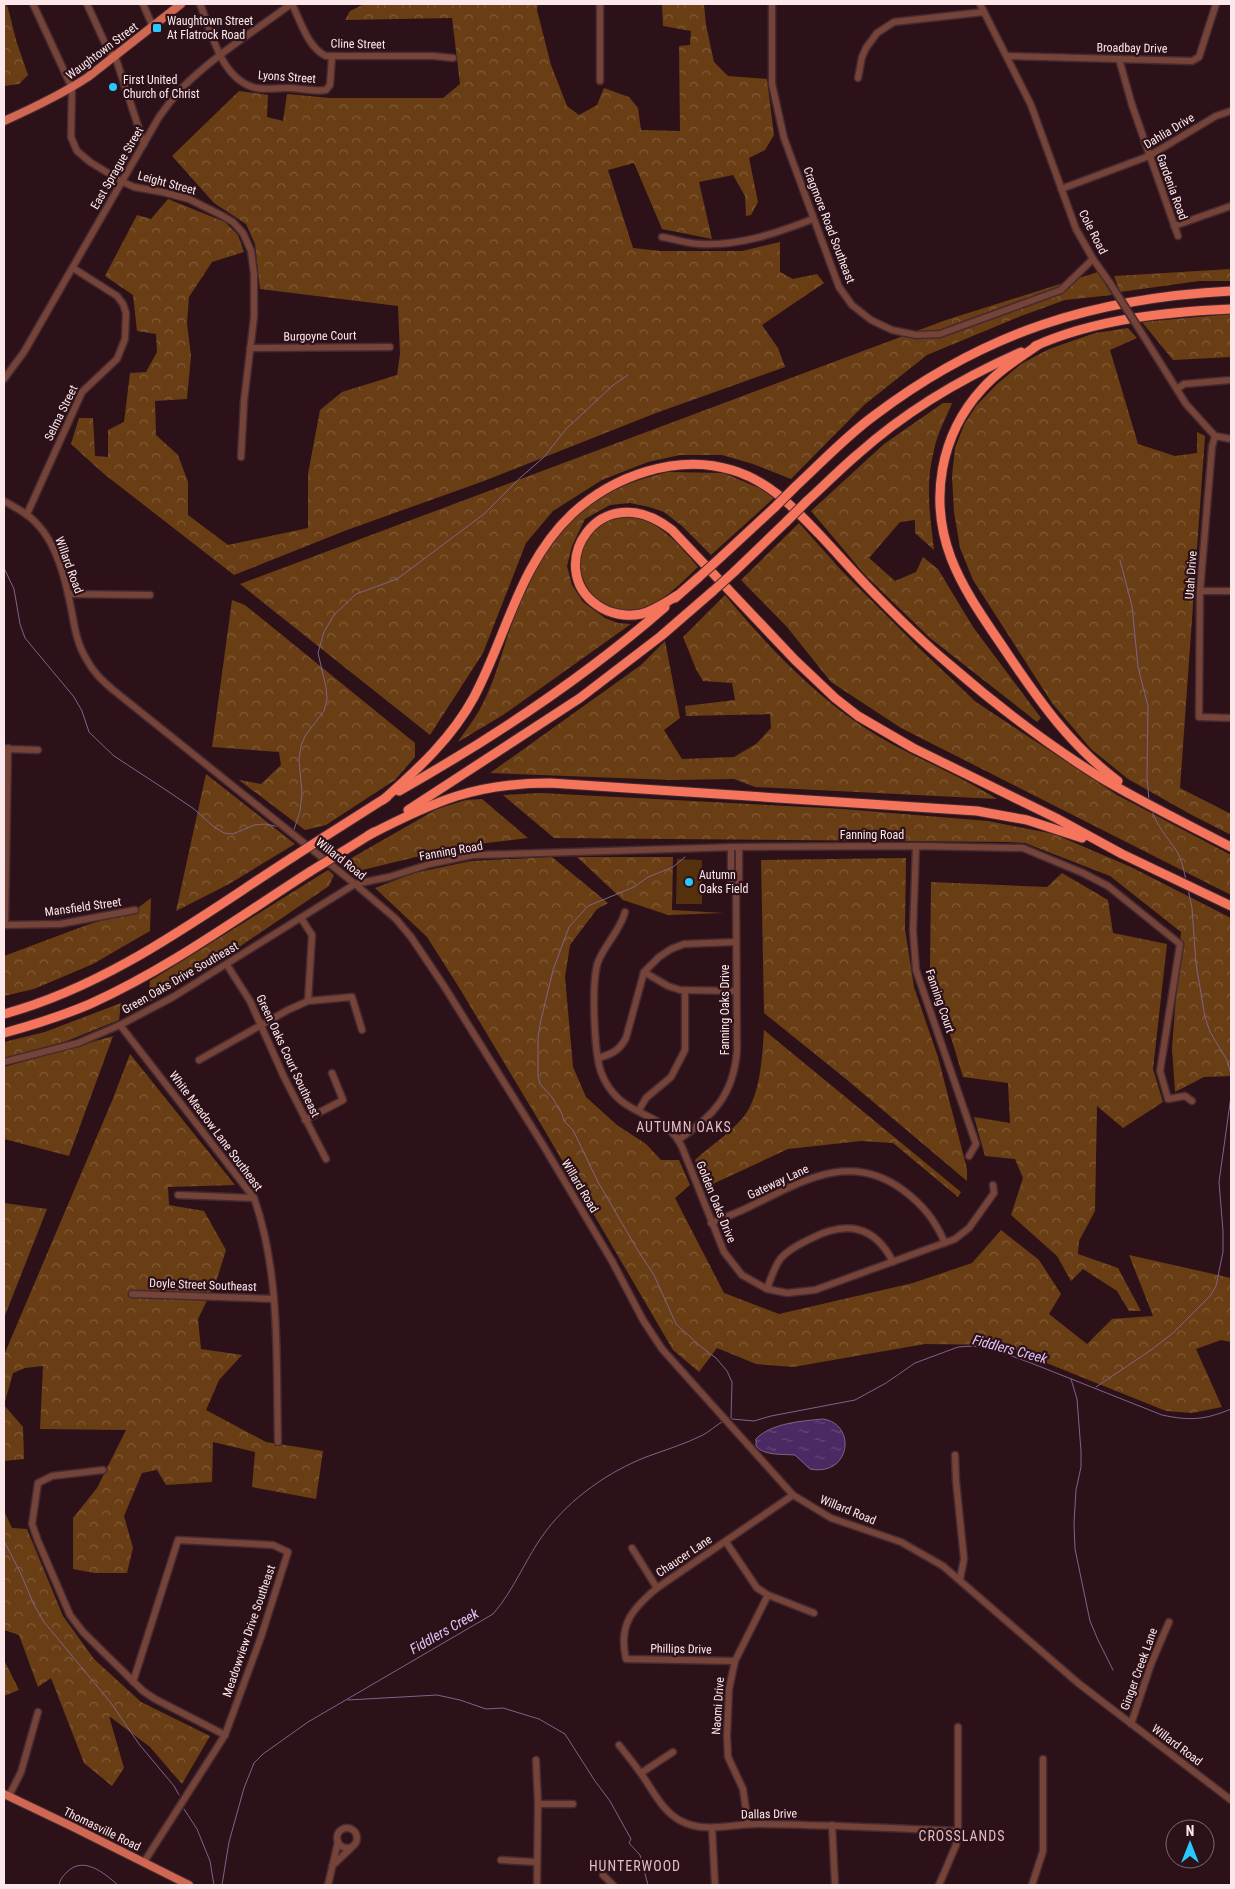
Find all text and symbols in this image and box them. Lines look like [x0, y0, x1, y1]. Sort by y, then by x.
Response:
place label: Waughtown Street At Flatrock Road [167, 14, 254, 42]
street label: Waughtown Street [63, 19, 141, 83]
marker: Waughtown Street At Flatrock Road [151, 22, 163, 34]
street label: Cline Street [331, 37, 386, 51]
street label: Broadbay Drive [1096, 40, 1168, 56]
street label: Lyons Street [258, 68, 317, 86]
place label: First United Church of Christ [123, 73, 200, 101]
marker: First United Church of Christ [107, 81, 119, 93]
street label: Dahlia Drive [1141, 110, 1197, 152]
street label: East Sprague Street [88, 124, 147, 212]
street label: Gardenia Road [1154, 152, 1190, 222]
street label: Cragmore Road Southeast [800, 165, 858, 286]
street label: Leight Street [136, 168, 198, 198]
street label: Cole Road [1076, 207, 1110, 257]
street label: Burgoyne Court [283, 328, 357, 344]
street label: Selma Street [41, 382, 81, 443]
street label: Willard Road [52, 535, 86, 595]
street label: Utah Drive [1182, 550, 1200, 600]
street label: Fanning Road [840, 828, 904, 842]
street label: Willard Road [313, 835, 369, 883]
street label: Fanning Road [418, 839, 484, 863]
place label: Autumn Oaks Field [699, 868, 749, 896]
marker: Autumn Oaks Field [683, 876, 695, 888]
street label: Mansfield Street [44, 895, 123, 919]
street label: Green Oaks Drive Southeast [120, 939, 241, 1017]
street label: Fanning Oaks Drive [718, 964, 732, 1055]
street label: Fanning Court [923, 967, 958, 1035]
street label: Green Oaks Court Southeast [253, 992, 323, 1120]
street label: White Meadow Lane Southeast [166, 1068, 266, 1194]
district label: AUTUMN OAKS [636, 1119, 732, 1135]
street label: Willard Road [559, 1157, 601, 1215]
street label: Golden Oaks Drive [693, 1159, 739, 1245]
street label: Gateway Lane [745, 1162, 811, 1202]
street label: Doyle Street Southeast [149, 1276, 257, 1294]
water label: Fiddlers Creek [971, 1331, 1050, 1367]
street label: Willard Road [818, 1492, 878, 1528]
street label: Chaucer Lane [653, 1532, 715, 1580]
street label: Meadowview Drive Southeast [220, 1563, 278, 1699]
water label: Fiddlers Creek [407, 1604, 482, 1657]
street label: Ginger Creek Lane [1118, 1626, 1160, 1712]
street label: Phillips Drive [650, 1641, 712, 1657]
street label: Naomi Drive [709, 1676, 727, 1735]
street label: Willard Road [1149, 1722, 1205, 1769]
street label: Thomasville Road [61, 1804, 143, 1854]
street label: Dallas Drive [741, 1807, 797, 1821]
north arrow [1165, 1819, 1215, 1869]
text: N [1186, 1823, 1194, 1839]
district label: CROSSLANDS [918, 1828, 1006, 1844]
district label: HUNTERWOOD [589, 1858, 681, 1874]

